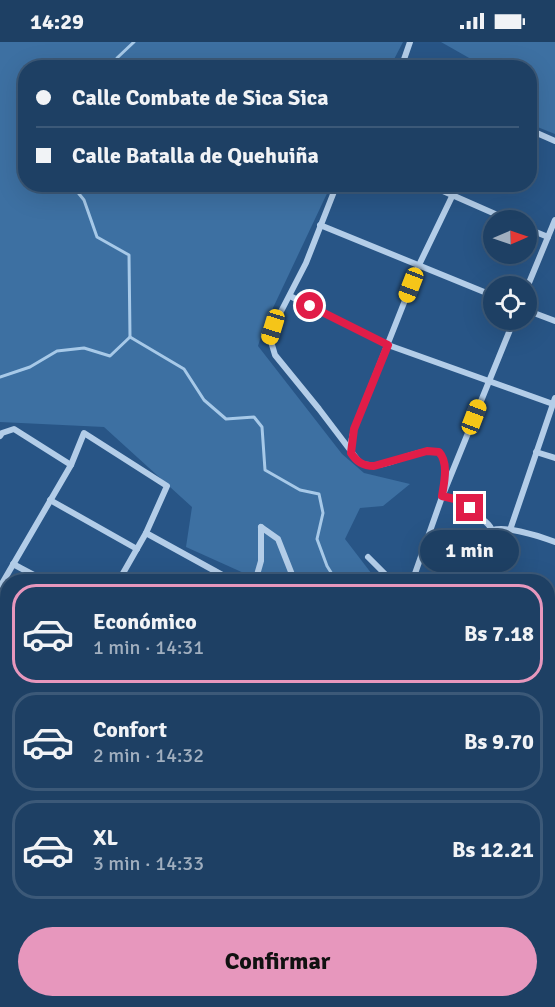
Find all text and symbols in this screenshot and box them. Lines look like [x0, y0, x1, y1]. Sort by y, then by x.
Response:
text: 14:29 [30, 8, 84, 35]
text: Calle Combate de Sica Sica [72, 84, 329, 111]
text: Calle Batalla de Quehuiña [72, 142, 319, 169]
north arrow [483, 210, 537, 264]
map controls [483, 210, 537, 330]
car [396, 265, 426, 305]
button: locate [483, 276, 537, 330]
route start [296, 292, 323, 319]
car [259, 307, 287, 347]
car [459, 397, 489, 437]
route end [456, 494, 483, 521]
callout: 1 min [420, 529, 520, 571]
text: 1 min [445, 538, 494, 563]
icon: car [21, 607, 75, 661]
text: Económico [93, 608, 197, 635]
text: Bs 7.18 [464, 620, 534, 647]
text: 1 min · 14:31 [93, 635, 204, 660]
icon: car [21, 715, 75, 769]
text: Confort [93, 716, 167, 743]
text: Bs 9.70 [464, 728, 534, 755]
text: 2 min · 14:32 [93, 743, 204, 768]
icon: car [21, 823, 75, 877]
text: XL [93, 824, 118, 851]
text: Bs 12.21 [452, 836, 534, 863]
text: 3 min · 14:33 [93, 851, 204, 876]
button: Confirmar [18, 927, 537, 996]

